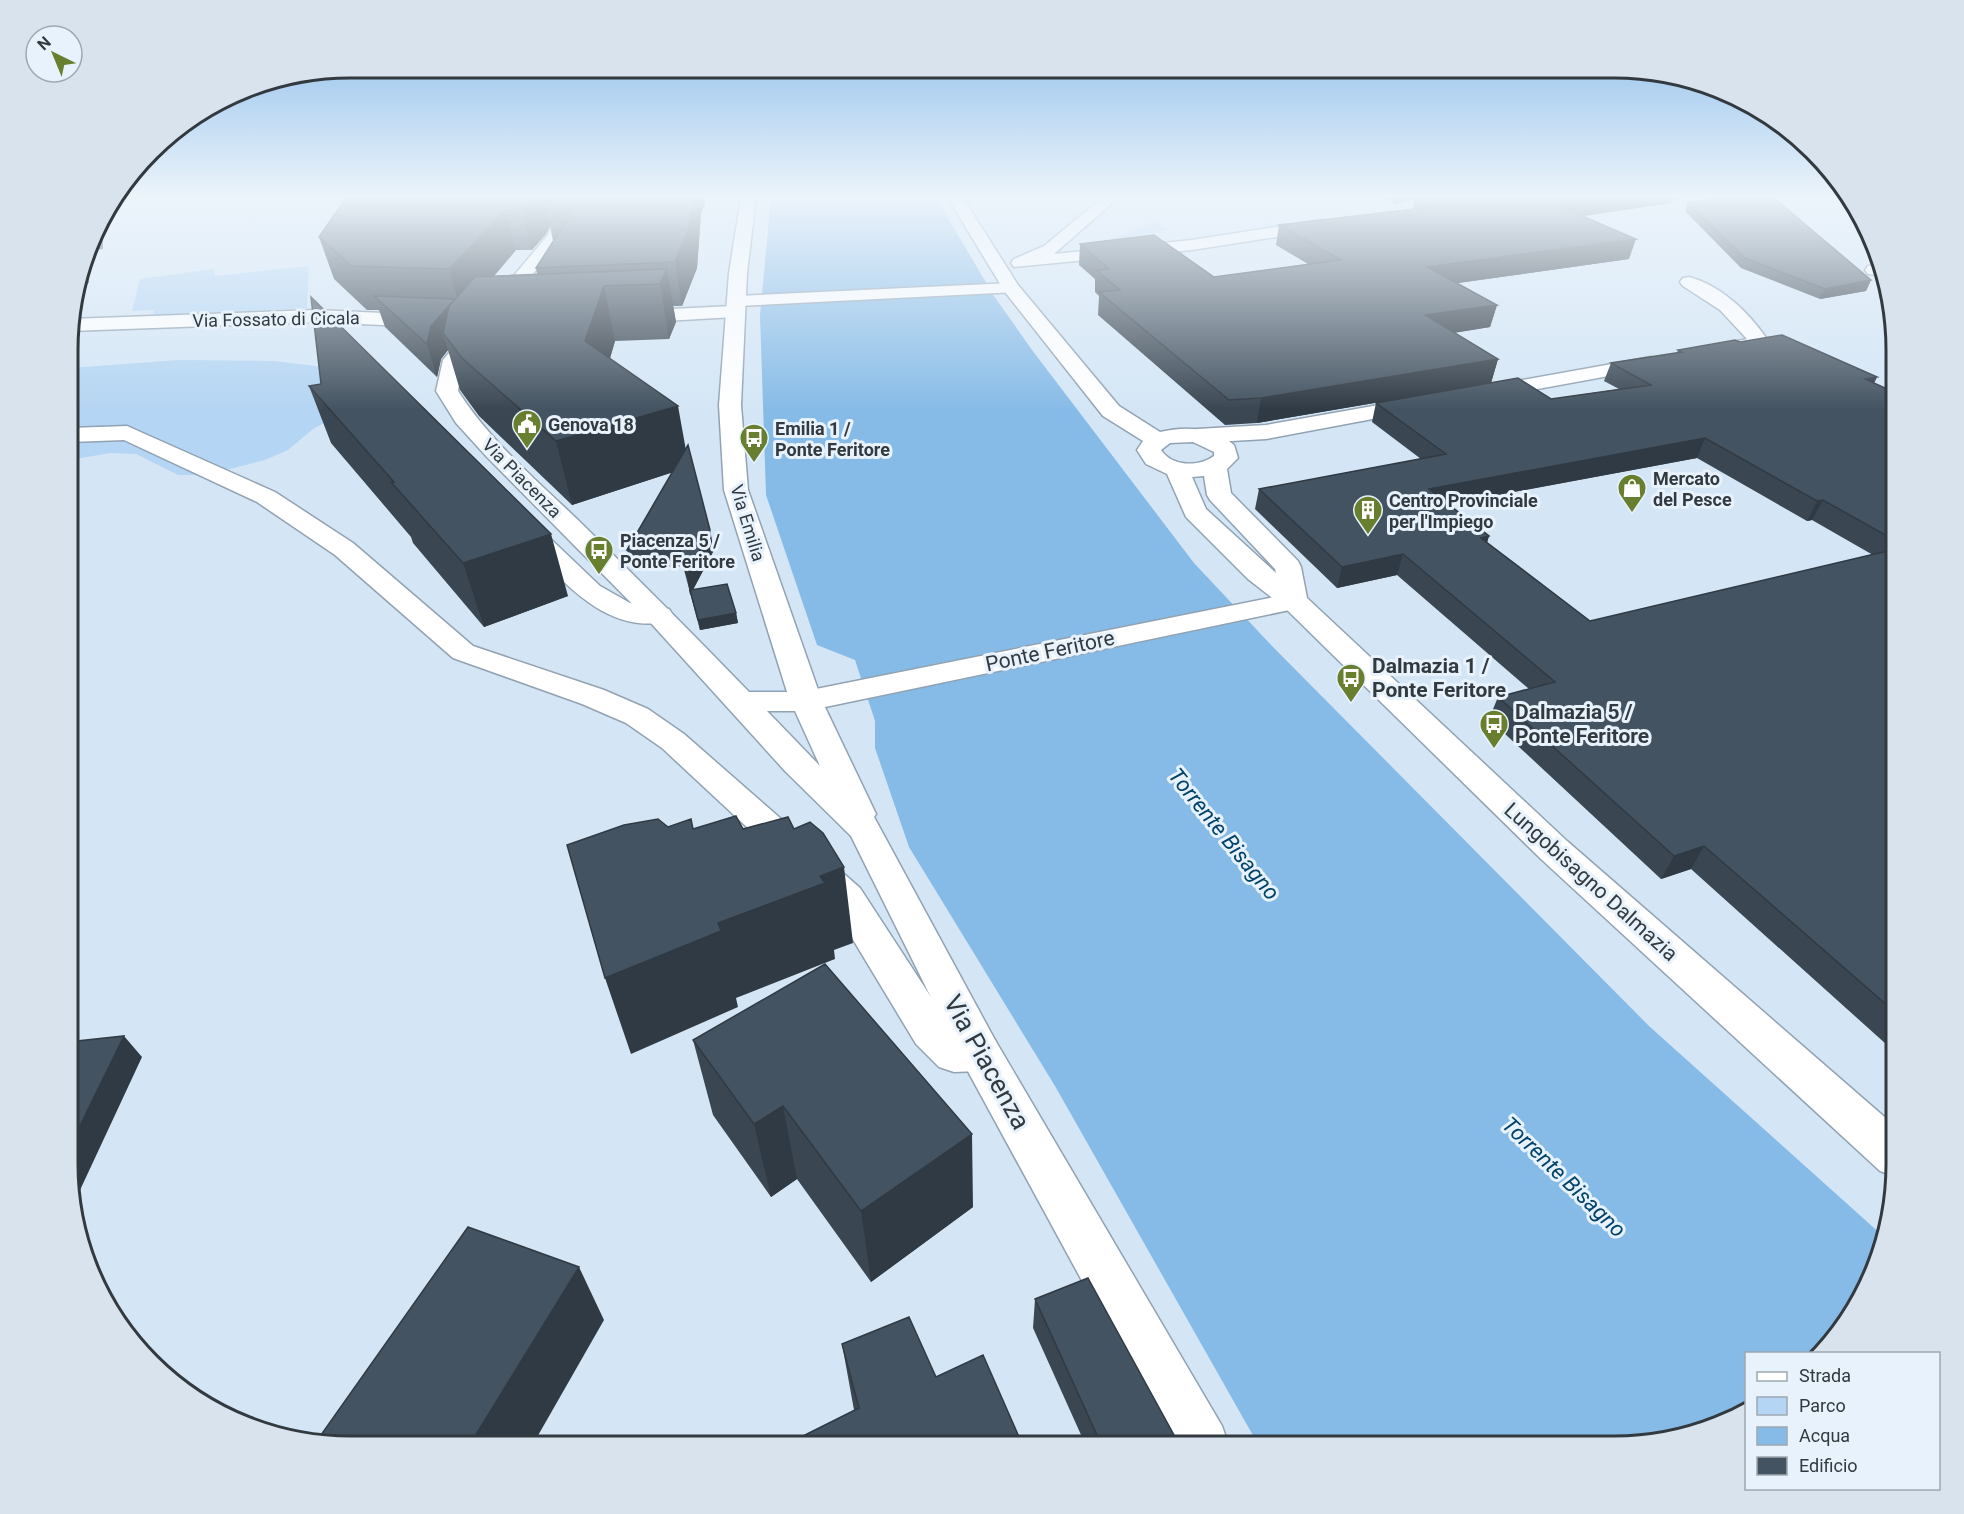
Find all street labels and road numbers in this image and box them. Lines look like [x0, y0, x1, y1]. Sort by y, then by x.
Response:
street label: Via Fossato di Cicala [192, 307, 360, 331]
street label: Via Piacenza [478, 434, 566, 522]
street label: Via Emilia [726, 482, 770, 564]
street label: Ponte Feritore [983, 626, 1117, 676]
street label: Lungobisagno Dalmazia [1500, 798, 1682, 966]
street label: Via Piacenza [938, 990, 1036, 1134]

